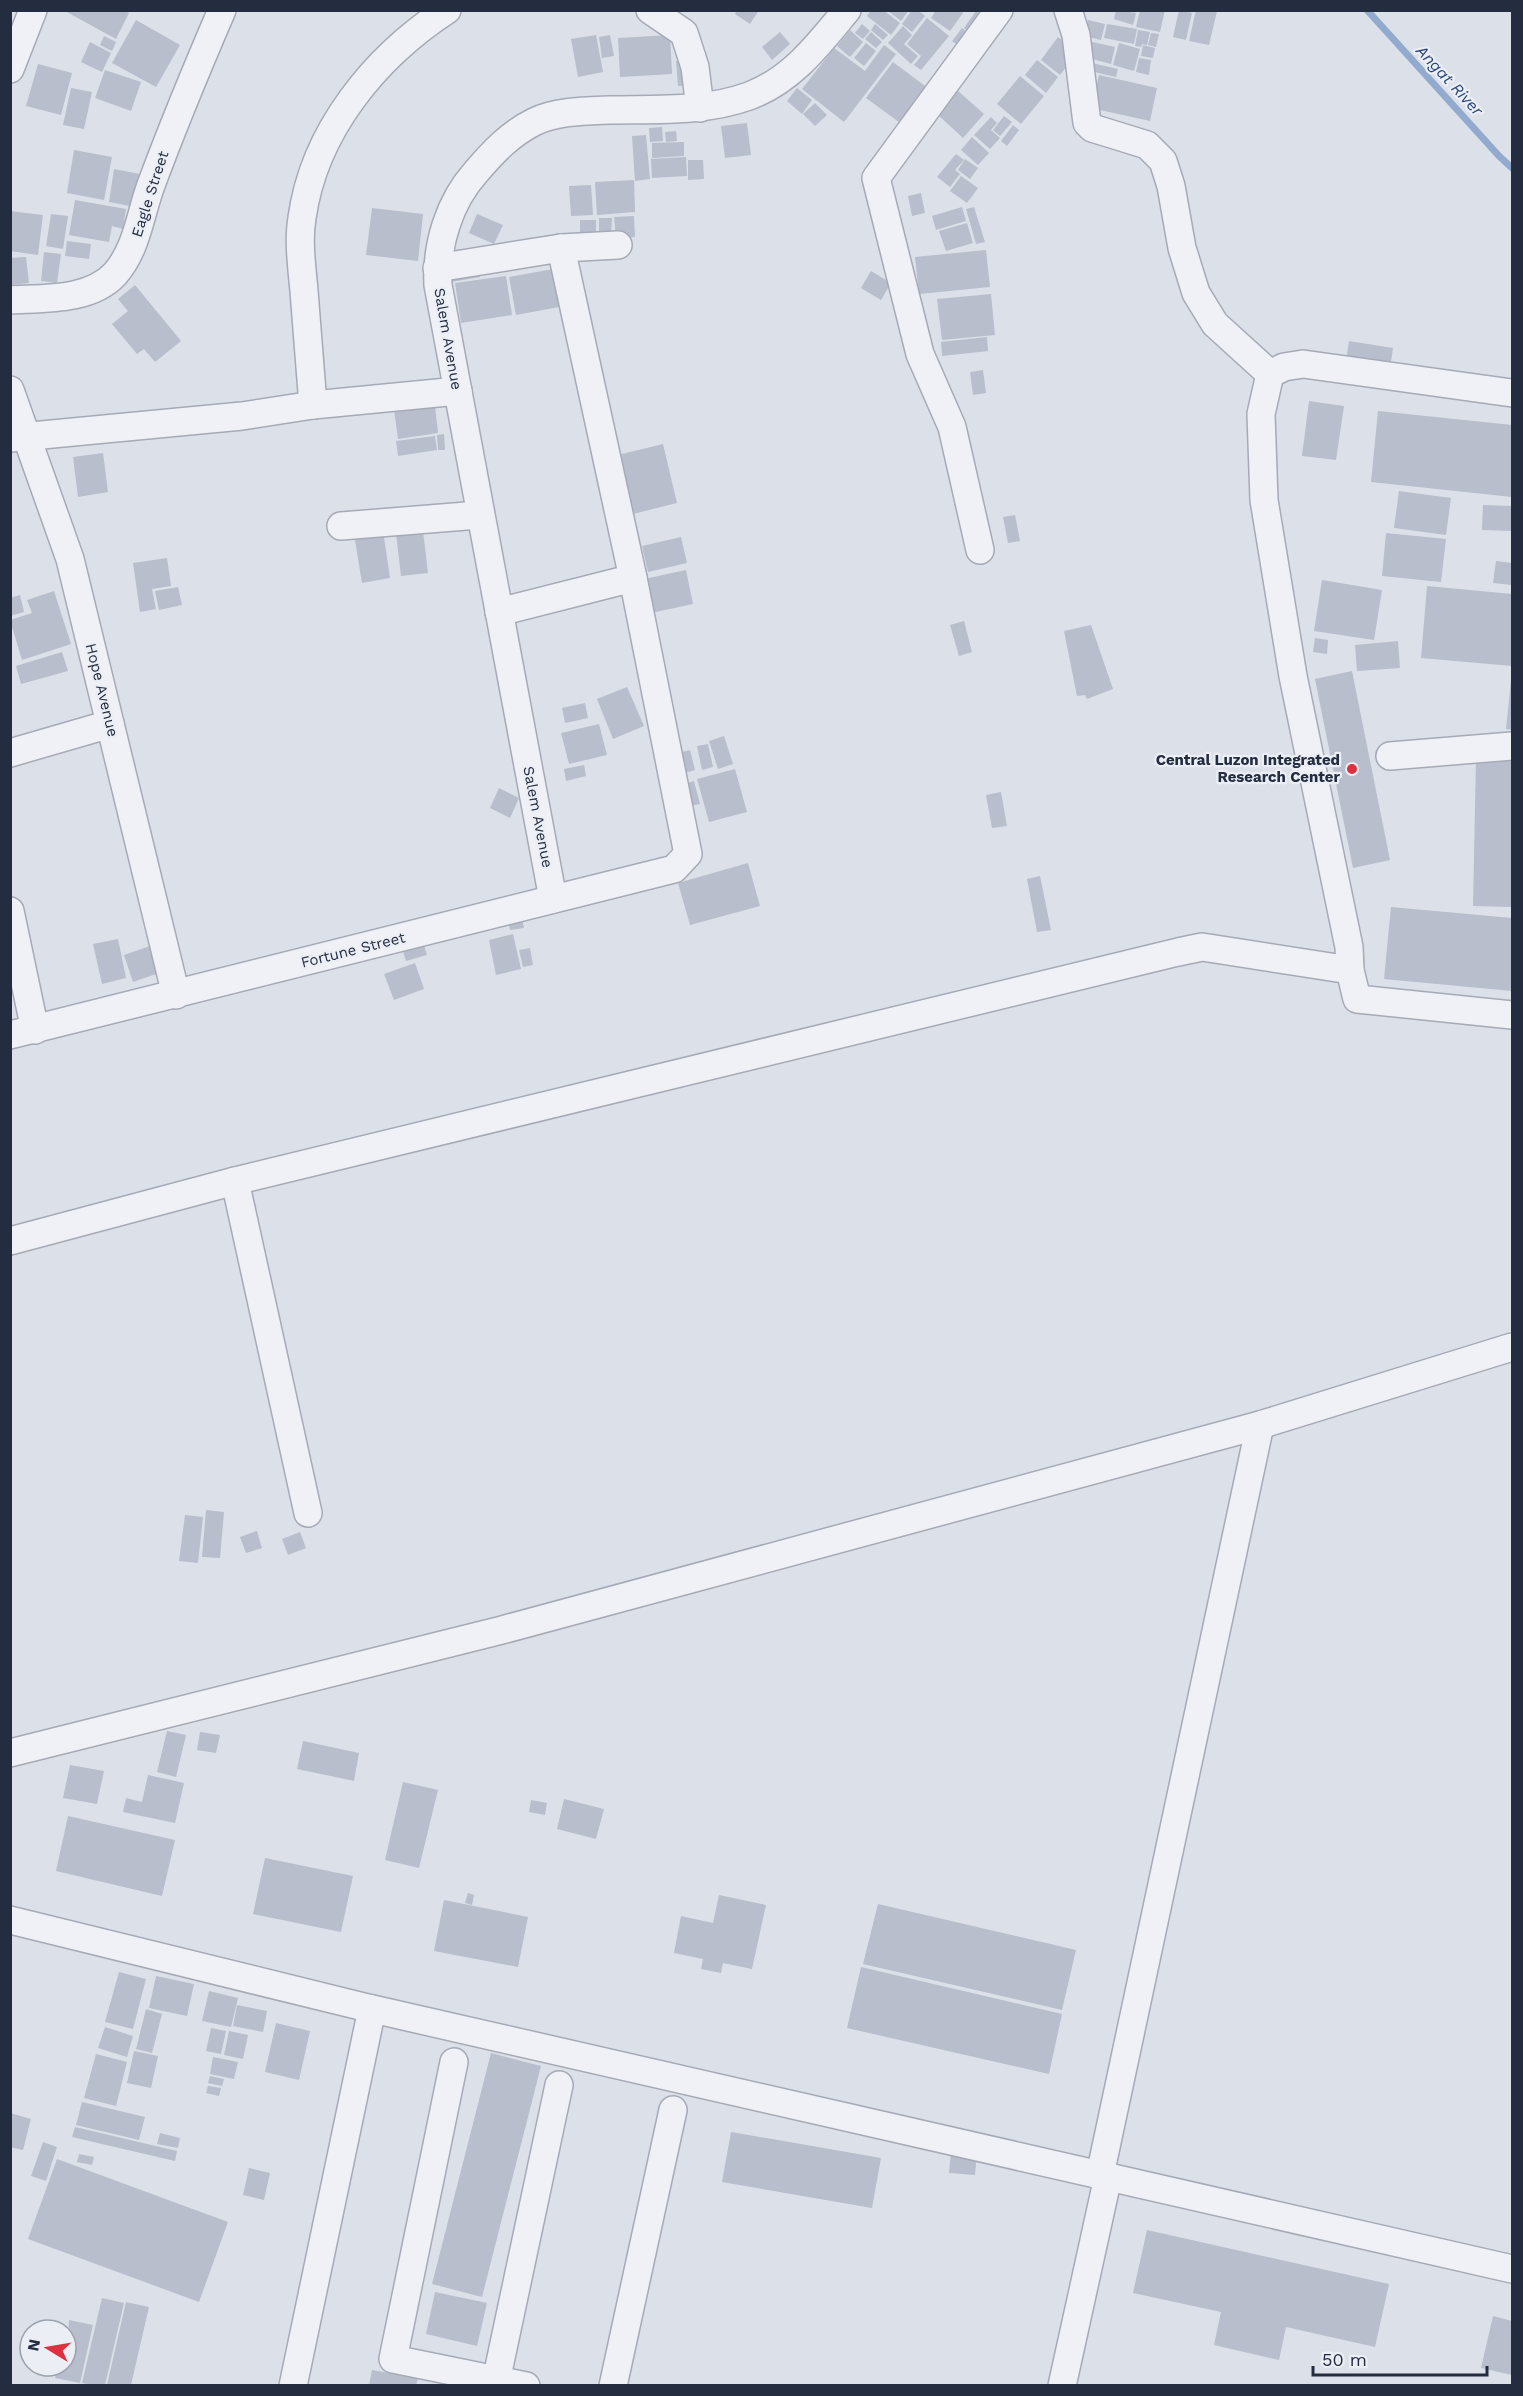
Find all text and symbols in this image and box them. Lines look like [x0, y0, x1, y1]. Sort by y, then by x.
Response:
water label: Angat River [1412, 41, 1488, 120]
street label: Eagle Street [128, 148, 173, 239]
street label: Salem Avenue [430, 287, 466, 391]
street label: Hope Avenue [82, 641, 122, 739]
place label: Central Luzon Integrated Research Center [1156, 751, 1341, 786]
marker: Central Luzon Integrated Research Center [1345, 762, 1359, 776]
street label: Salem Avenue [519, 765, 557, 869]
street label: Fortune Street [299, 928, 408, 972]
north arrow [18, 2318, 78, 2378]
text: N [23, 2338, 44, 2353]
scale bar [1313, 2339, 1487, 2377]
text: 50 m [1322, 2349, 1367, 2370]

